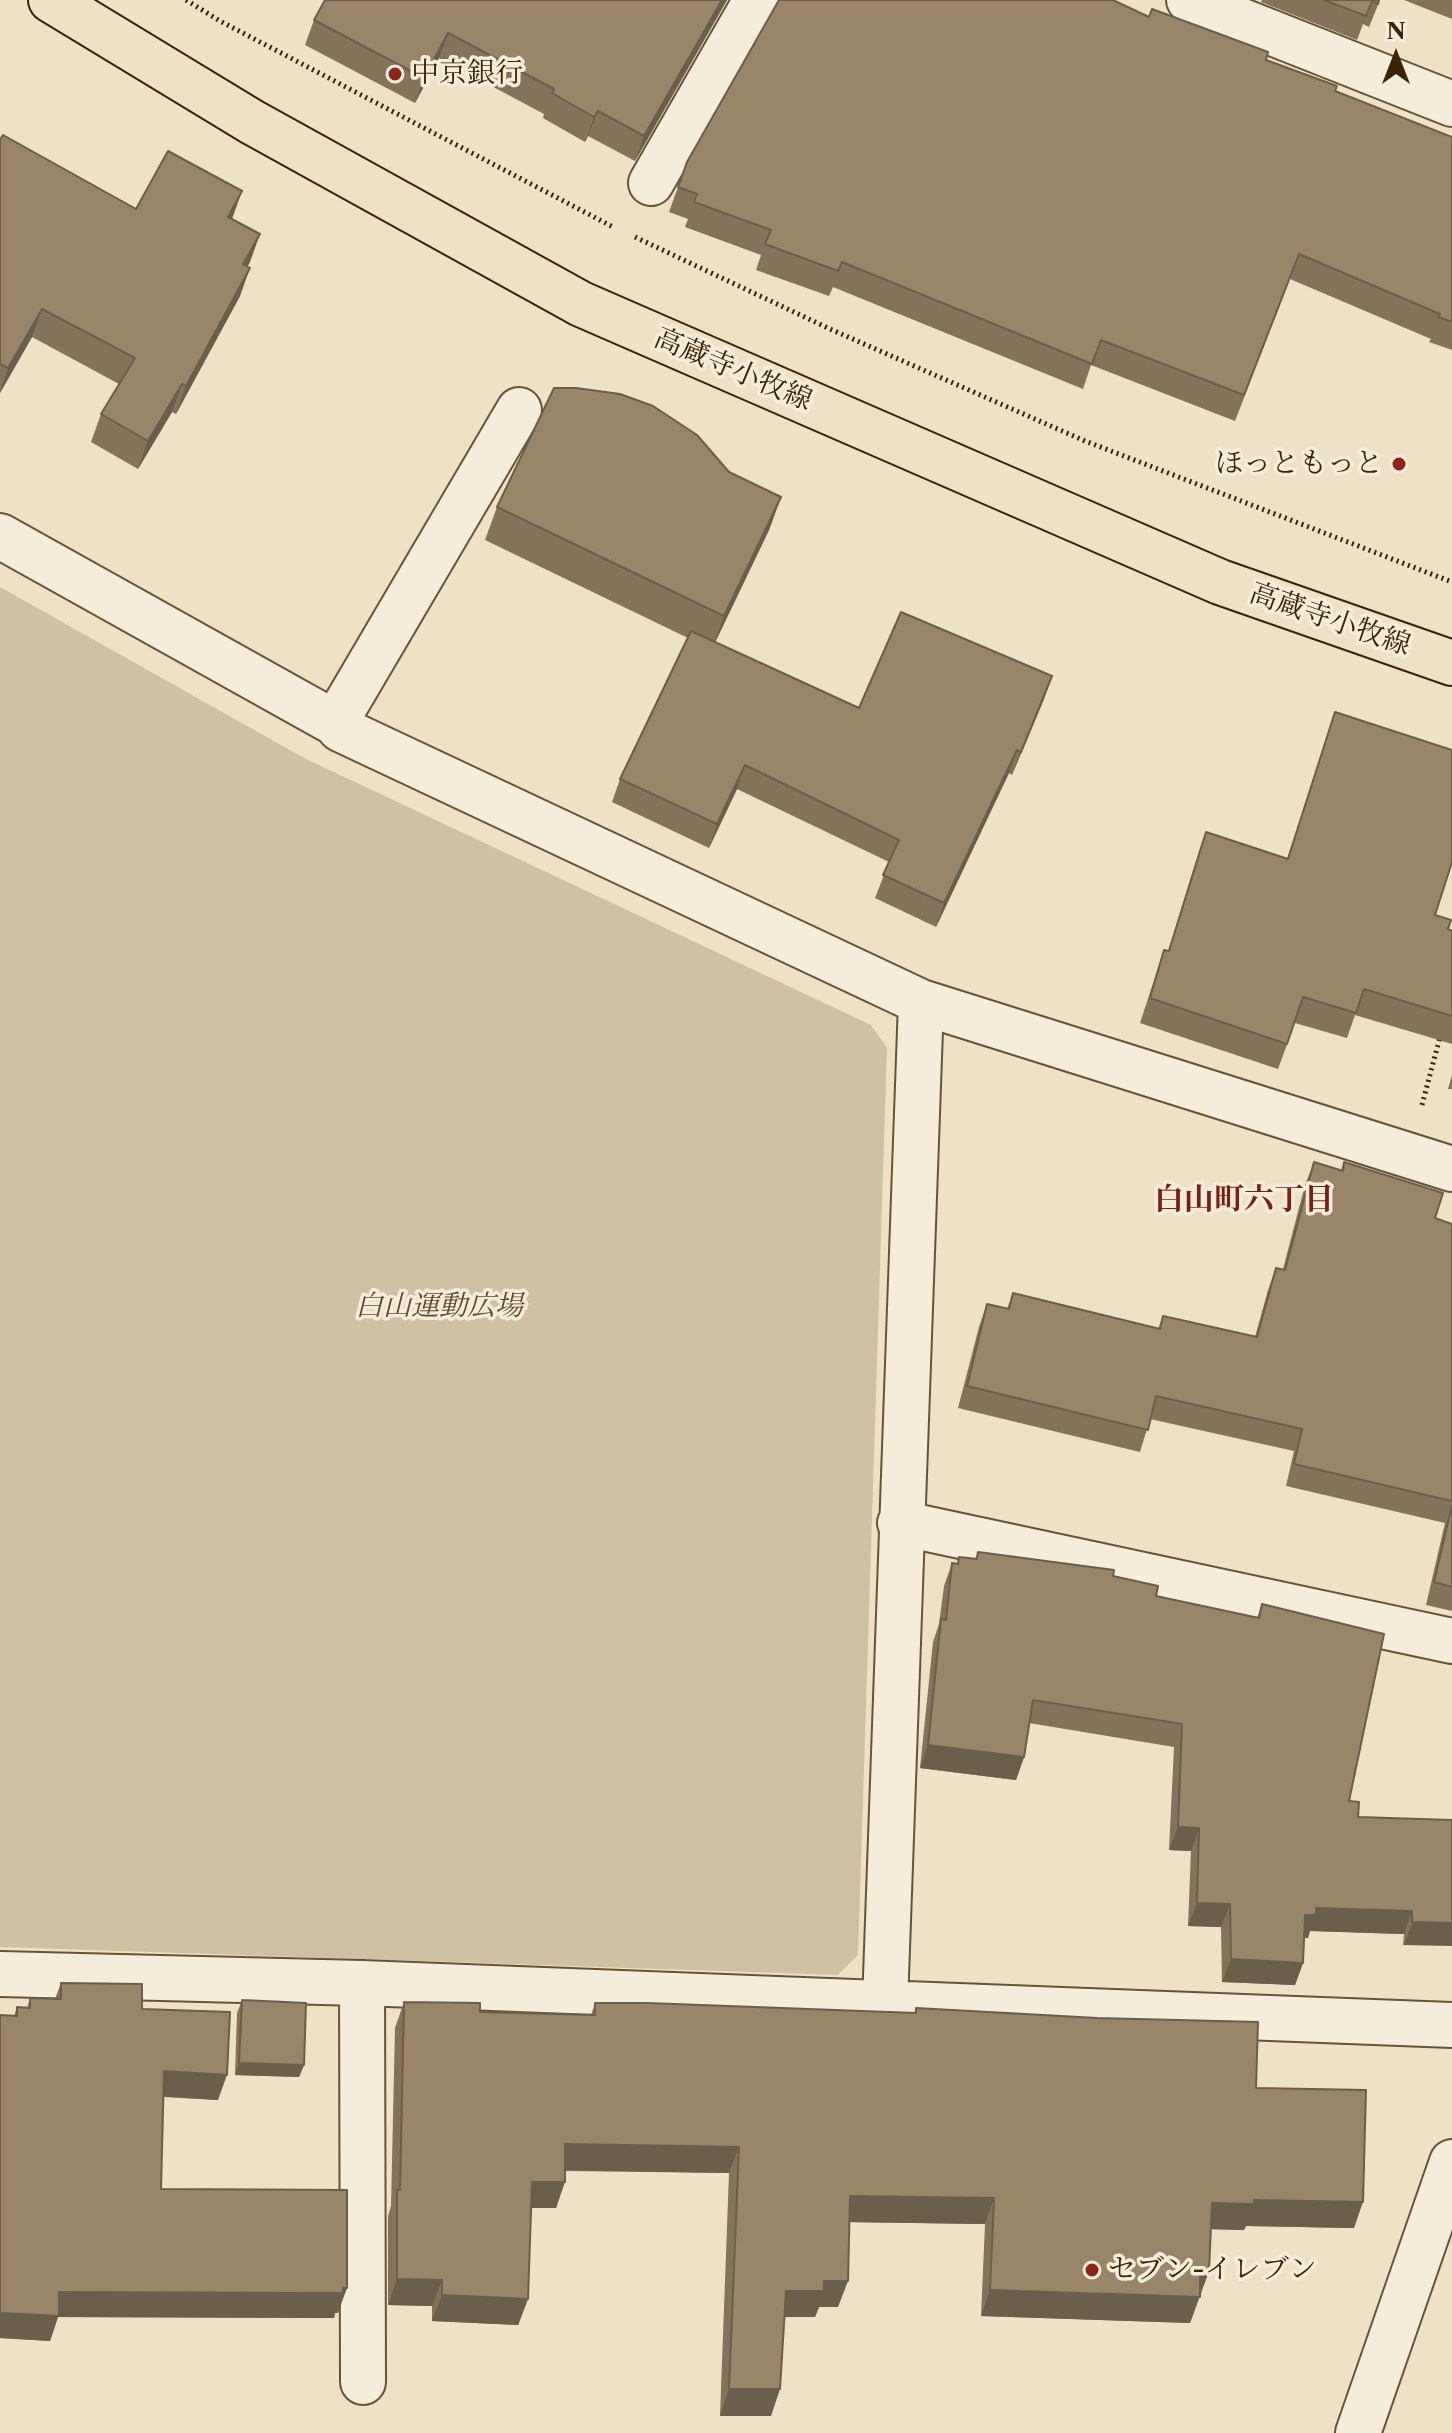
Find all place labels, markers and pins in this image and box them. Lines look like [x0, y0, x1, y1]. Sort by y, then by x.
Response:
place label: 中京銀行 [411, 57, 523, 91]
marker: 中京銀行 [386, 65, 404, 83]
place label: ほっともっと [1215, 447, 1383, 481]
marker: ほっともっと [1390, 455, 1408, 473]
place label: セブン-イレブン [1108, 2253, 1317, 2287]
marker: セブン-イレブン [1083, 2261, 1101, 2279]

